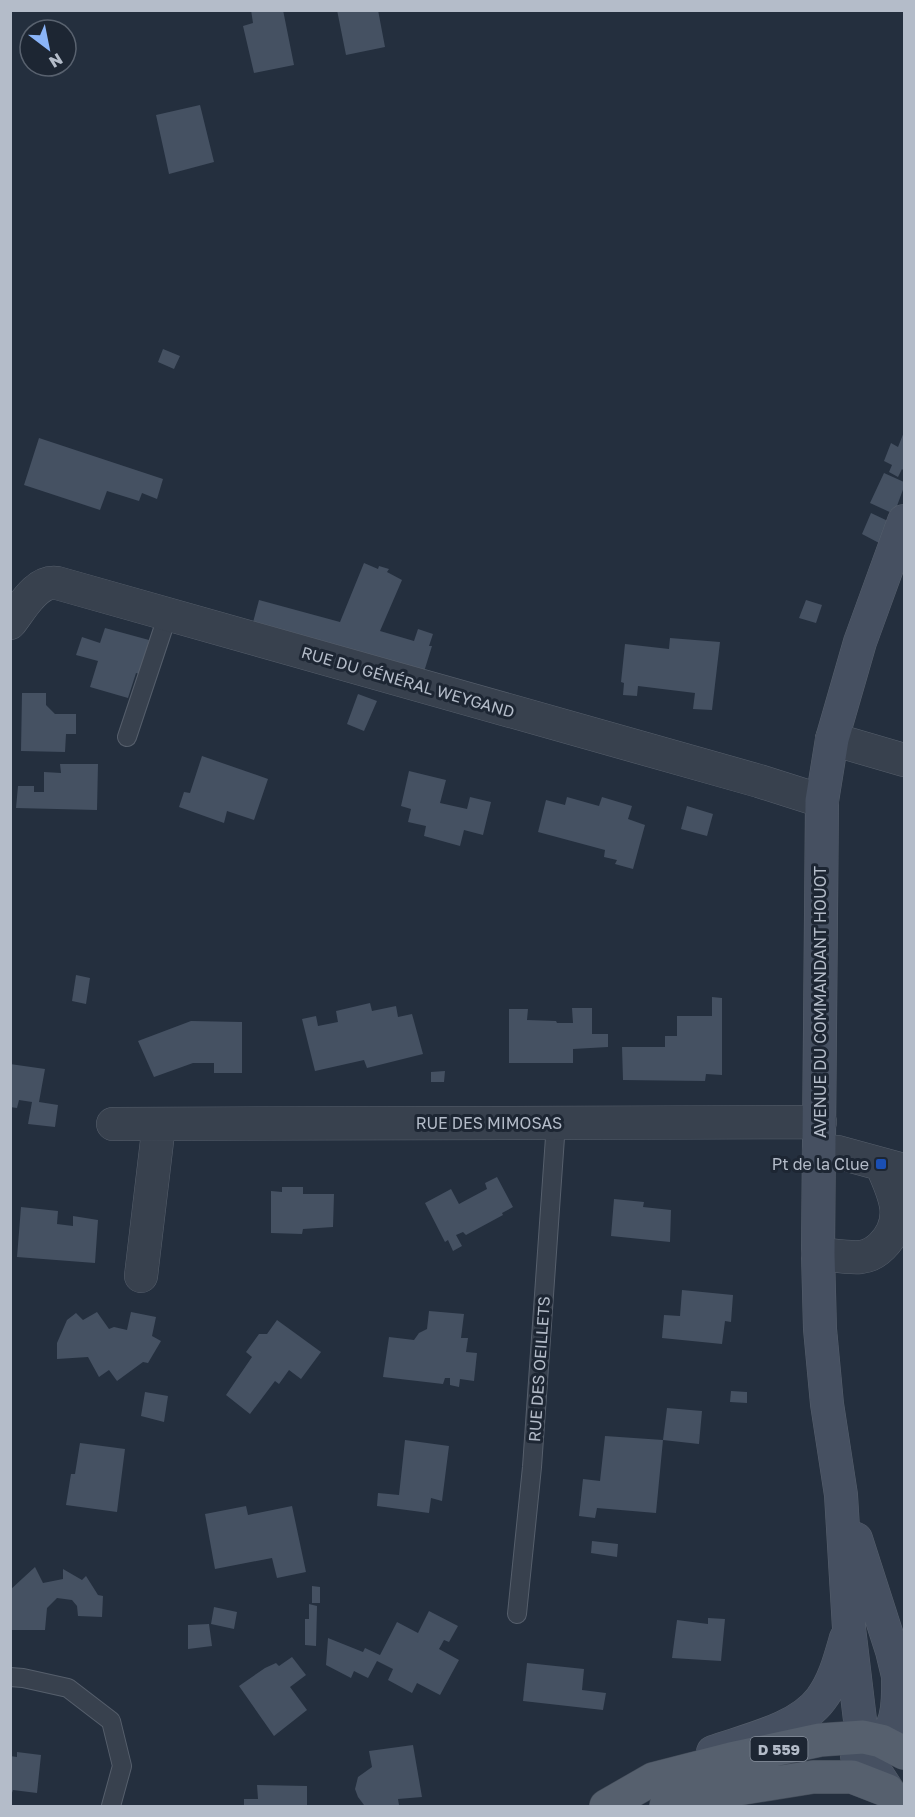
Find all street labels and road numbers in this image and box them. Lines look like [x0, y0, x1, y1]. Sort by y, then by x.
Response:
street label: RUE DU GÉNÉRAL WEYGAND [299, 642, 517, 722]
street label: AVENUE DU COMMANDANT HOUOT [810, 866, 830, 1138]
street label: RUE DES MIMOSAS [416, 1113, 562, 1133]
street label: RUE DES OEILLETS [524, 1295, 554, 1443]
road number: D 559 [750, 1737, 808, 1761]

